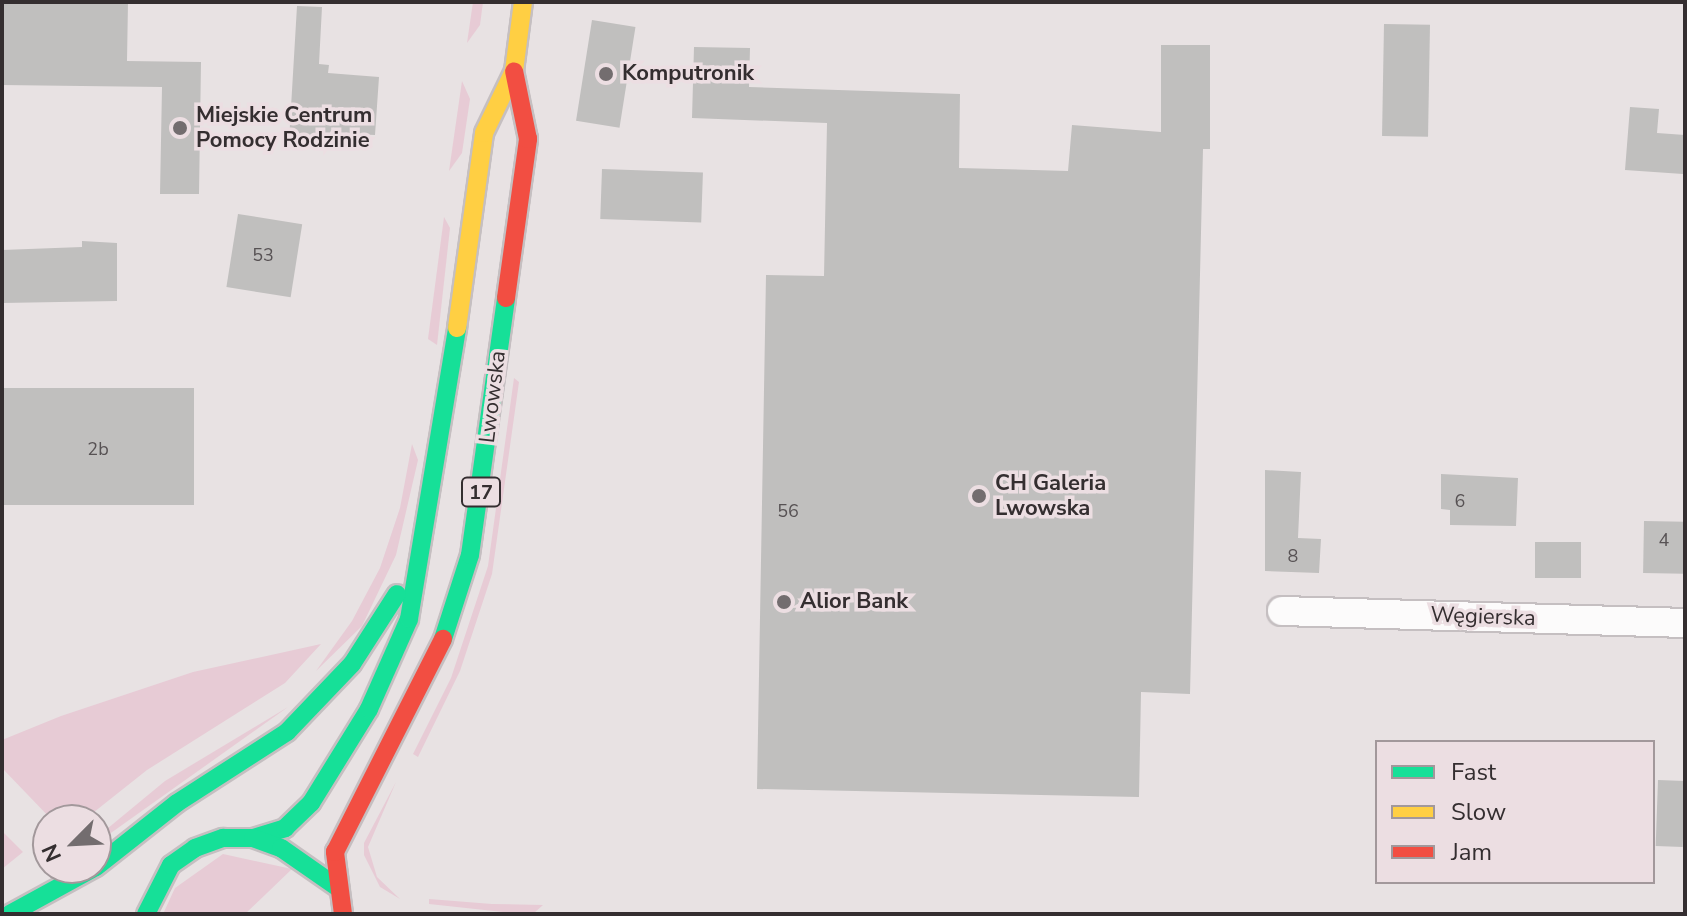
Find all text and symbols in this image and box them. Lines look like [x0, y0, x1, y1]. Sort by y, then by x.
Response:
place label: Komputronik [622, 61, 754, 87]
marker: Komputronik [597, 65, 615, 83]
place label: Miejskie Centrum Pomocy Rodzinie [196, 102, 372, 154]
marker: Miejskie Centrum Pomocy Rodzinie [171, 119, 189, 137]
house number: 53 [252, 244, 274, 266]
street label: Lwowska [474, 349, 512, 445]
house number: 2b [87, 438, 109, 460]
place label: CH Galeria Lwowska [995, 470, 1106, 522]
road number: 17 [461, 476, 501, 508]
marker: CH Galeria Lwowska [970, 487, 988, 505]
house number: 6 [1455, 490, 1465, 512]
house number: 56 [777, 500, 799, 522]
house number: 4 [1659, 529, 1669, 551]
house number: 8 [1288, 545, 1298, 567]
place label: Alior Bank [800, 589, 908, 615]
marker: Alior Bank [775, 593, 793, 611]
street label: Węgierska [1430, 602, 1536, 632]
legend [1375, 740, 1655, 884]
text: Fast [1451, 756, 1496, 788]
text: Slow [1451, 796, 1506, 828]
north arrow [32, 804, 112, 884]
text: Jam [1451, 836, 1492, 868]
text: N [35, 839, 69, 867]

